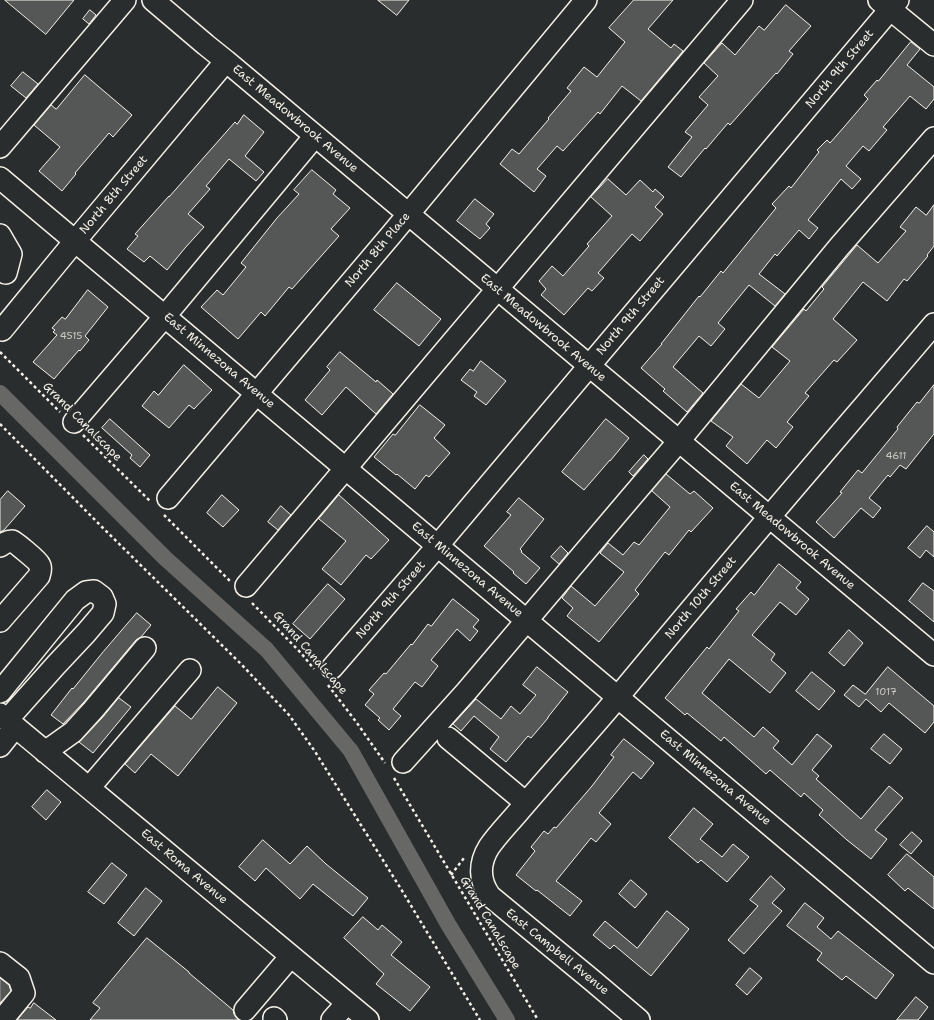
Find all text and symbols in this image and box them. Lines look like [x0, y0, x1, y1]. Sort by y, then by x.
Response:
street label: North 9th Street [803, 27, 877, 111]
street label: East Meadowbrook Avenue [229, 62, 361, 176]
street label: North 8th Street [77, 153, 151, 237]
street label: North 8th Place [342, 210, 414, 290]
street label: East Meadowbrook Avenue [477, 271, 609, 385]
street label: North 9th Street [594, 274, 668, 358]
street label: East Minnezona Avenue [160, 310, 278, 412]
house number: 4515 [60, 330, 82, 342]
street label: Grand Canalscape [39, 379, 125, 465]
house number: 4611 [885, 450, 907, 462]
street label: East Meadowbrook Avenue [726, 479, 858, 593]
street label: East Minnezona Avenue [408, 519, 526, 621]
street label: North 10th Street [662, 554, 740, 642]
street label: North 9th Street [353, 558, 429, 642]
street label: Grand Canalscape [270, 608, 350, 698]
house number: 1017 [875, 686, 897, 698]
street label: East Minnezona Avenue [656, 727, 774, 829]
street label: East Roma Avenue [138, 826, 230, 908]
street label: Grand Canalscape [457, 874, 523, 972]
street label: East Campbell Avenue [502, 906, 612, 998]

